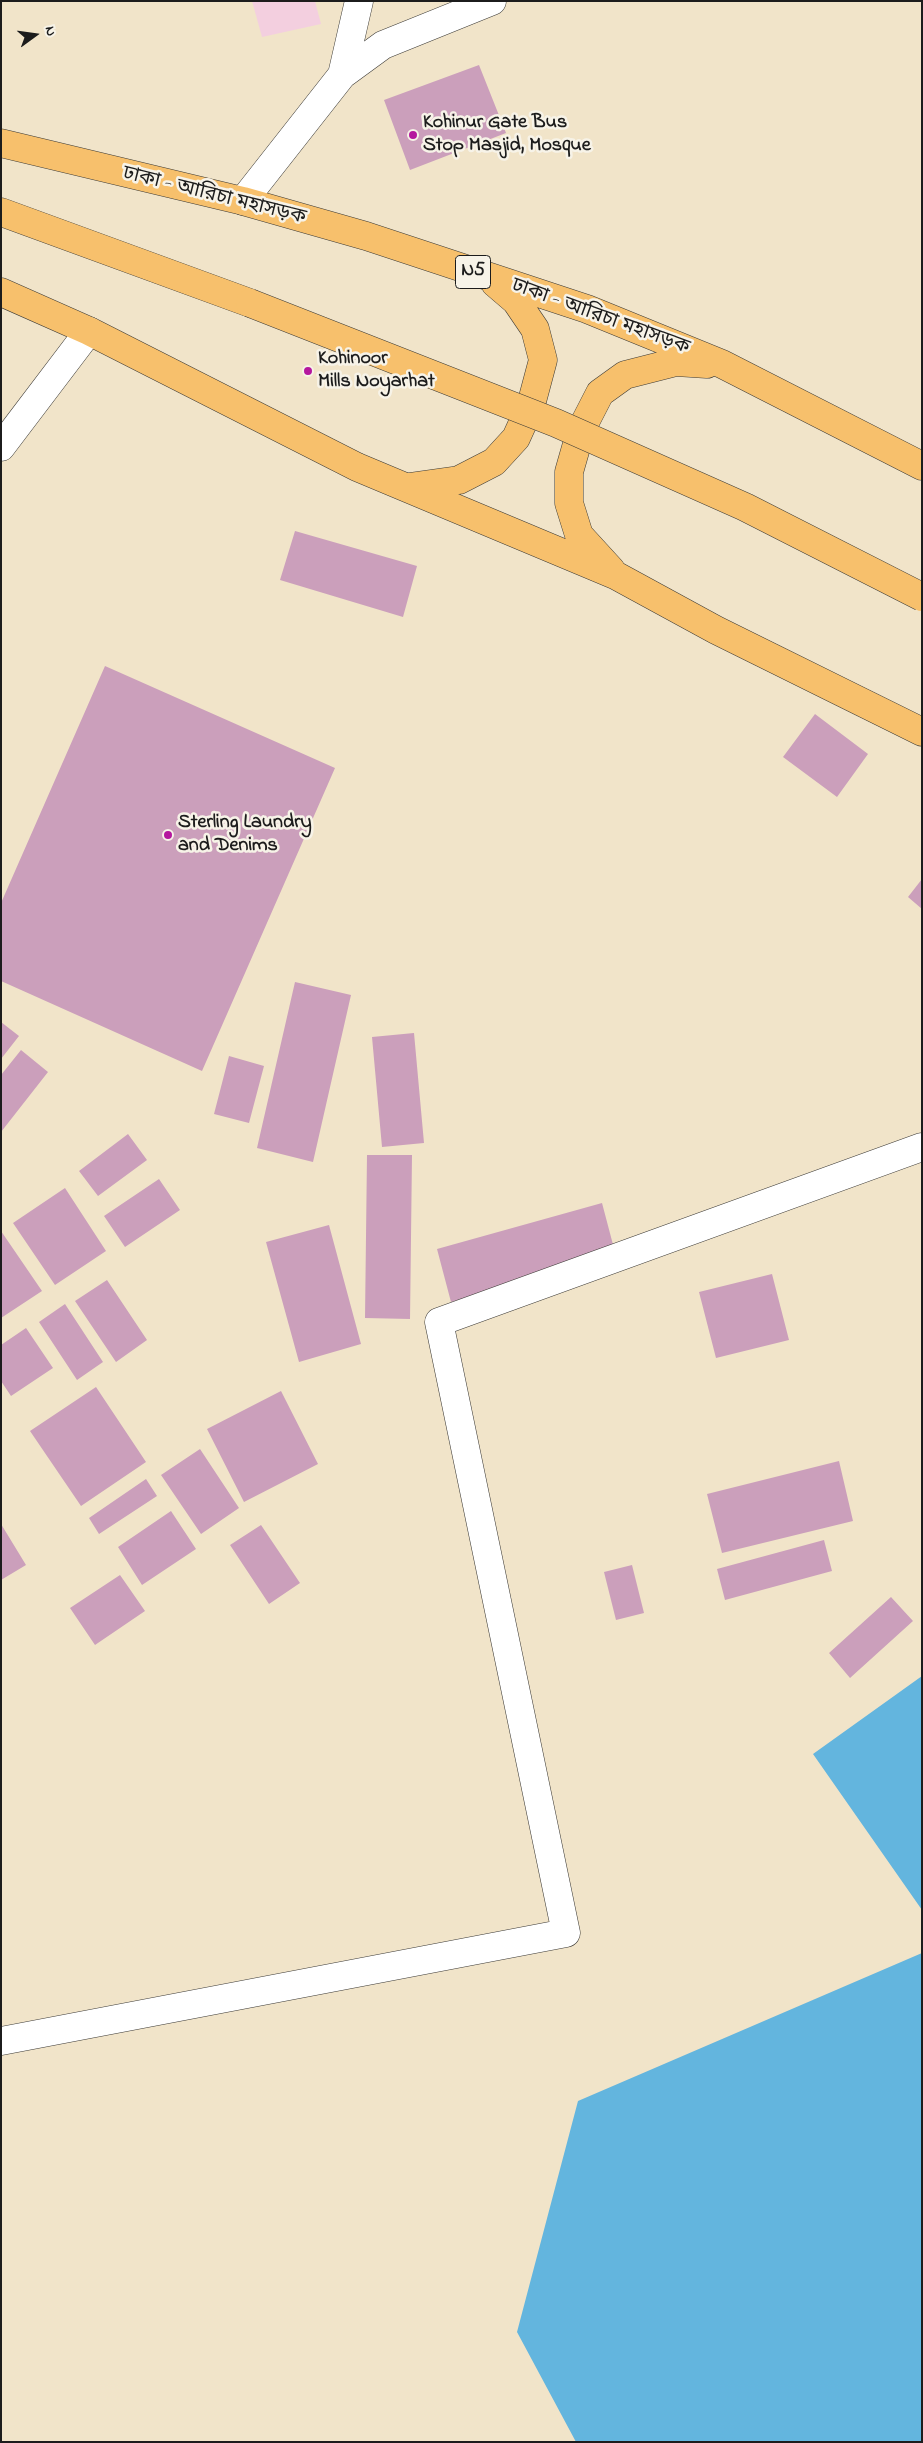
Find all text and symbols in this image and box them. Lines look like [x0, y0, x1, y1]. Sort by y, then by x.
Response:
north arrow [10, 10, 60, 60]
text: N [39, 24, 61, 38]
place label: Kohinur Gate Bus Stop Masjid, Mosque [423, 112, 591, 159]
marker: Kohinur Gate Bus Stop Masjid, Mosque [407, 129, 419, 141]
street label: ঢাকা - আরিচা মহাসড়ক [120, 163, 308, 231]
road number: N5 [456, 256, 490, 288]
street label: ঢাকা - আরিচা মহাসড়ক [508, 275, 692, 361]
place label: Kohinoor Mills Noyarhat [318, 348, 435, 395]
marker: Kohinoor Mills Noyarhat [302, 365, 314, 377]
place label: Sterling Laundry and Denims [178, 812, 312, 859]
marker: Sterling Laundry and Denims [162, 829, 174, 841]

